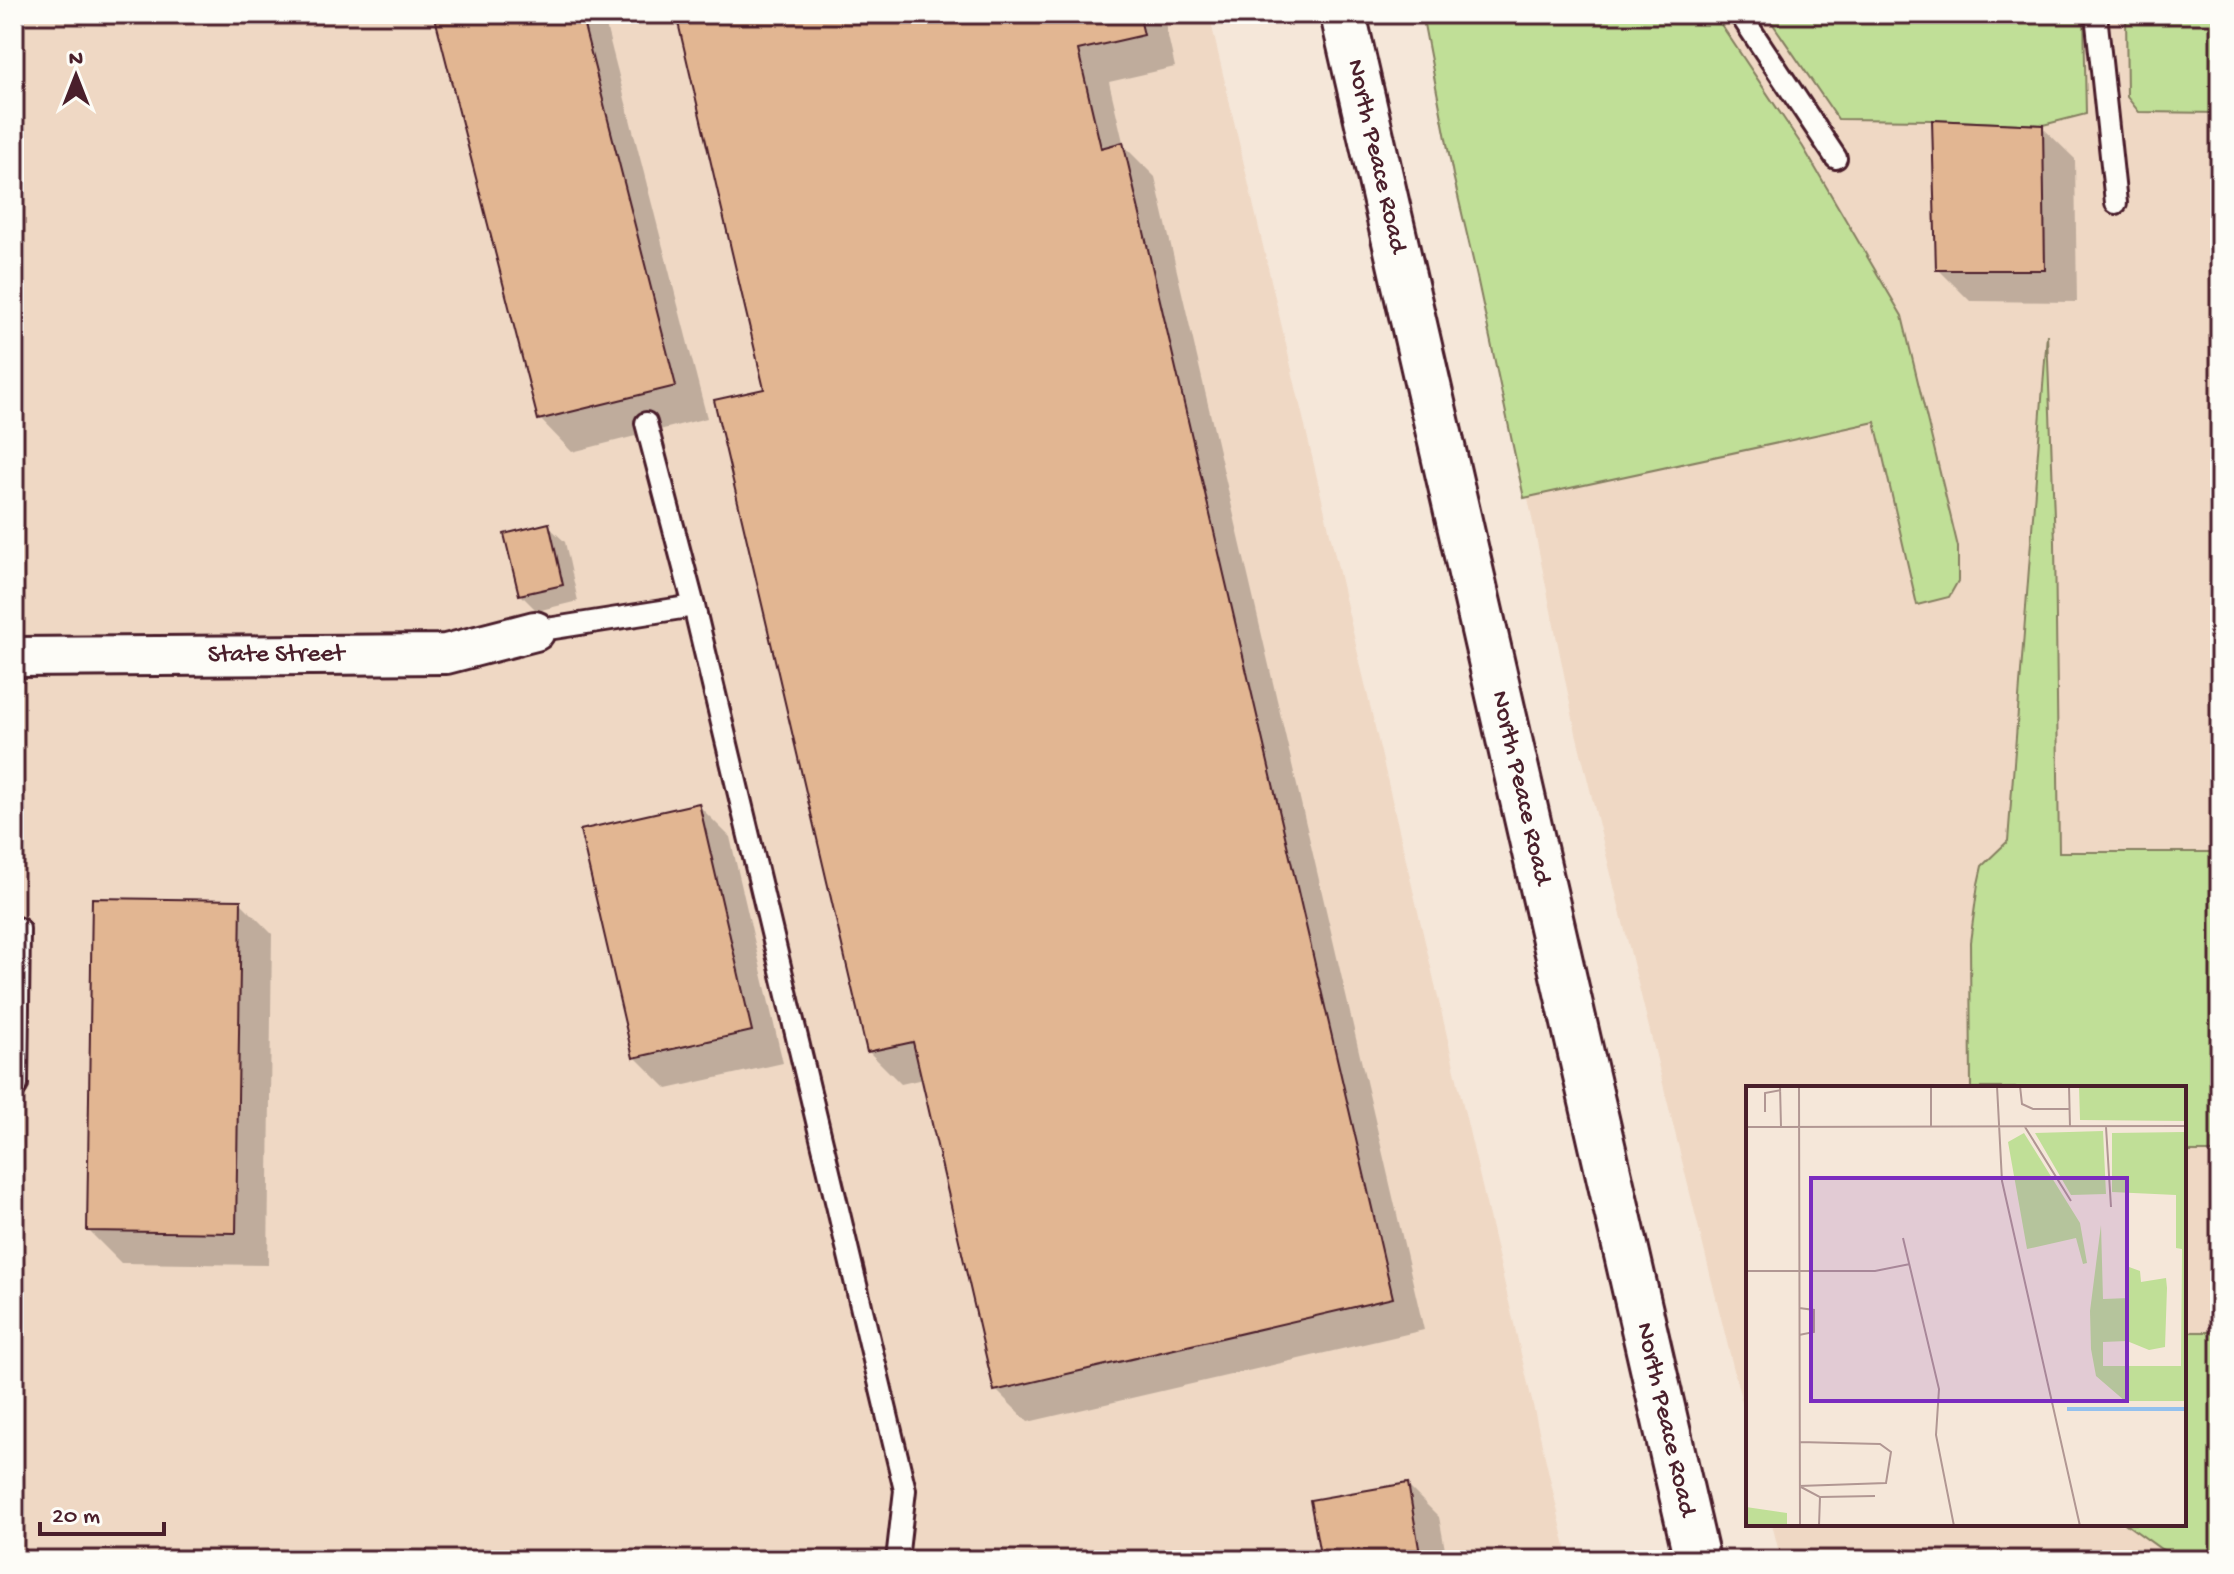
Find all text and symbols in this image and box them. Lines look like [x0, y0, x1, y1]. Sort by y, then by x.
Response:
north arrow [36, 36, 116, 116]
text: N [69, 47, 83, 73]
street label: North Peace Road [1338, 56, 1413, 258]
street label: State Street [208, 639, 347, 671]
street label: North Peace Road [1483, 688, 1558, 890]
inset map [1746, 1086, 2186, 1526]
street label: North Peace Road [1628, 1320, 1702, 1521]
scale bar [40, 1486, 164, 1536]
text: 20 m [52, 1503, 100, 1532]

